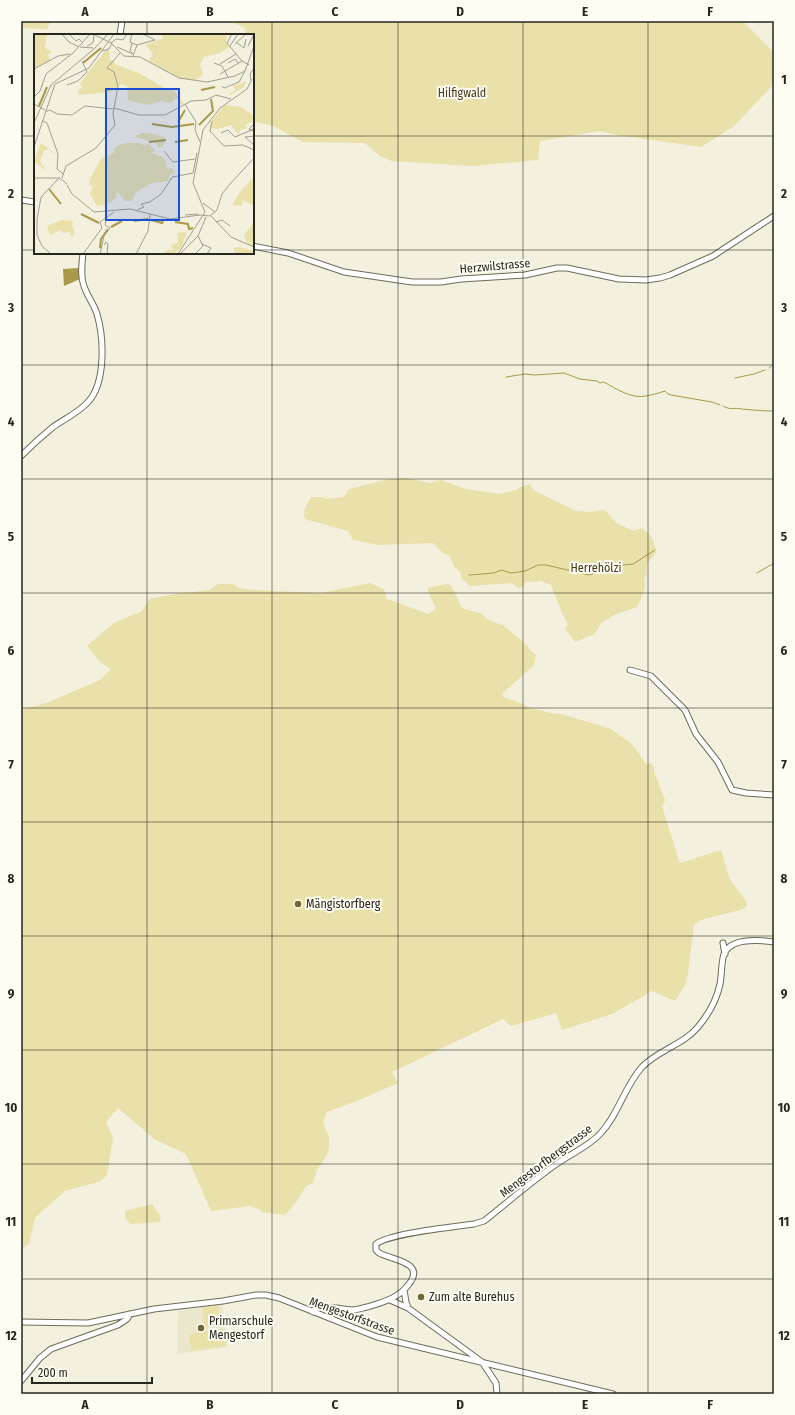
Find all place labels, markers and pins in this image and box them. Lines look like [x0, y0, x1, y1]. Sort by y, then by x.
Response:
place label: Mängistorfberg [306, 897, 381, 911]
marker: Mängistorfberg [293, 899, 303, 909]
place label: Zum alte Burehus [429, 1290, 515, 1304]
marker: Zum alte Burehus [416, 1292, 426, 1302]
place label: Primarschule Mengestorf [209, 1314, 273, 1342]
marker: Primarschule Mengestorf [196, 1323, 206, 1333]

